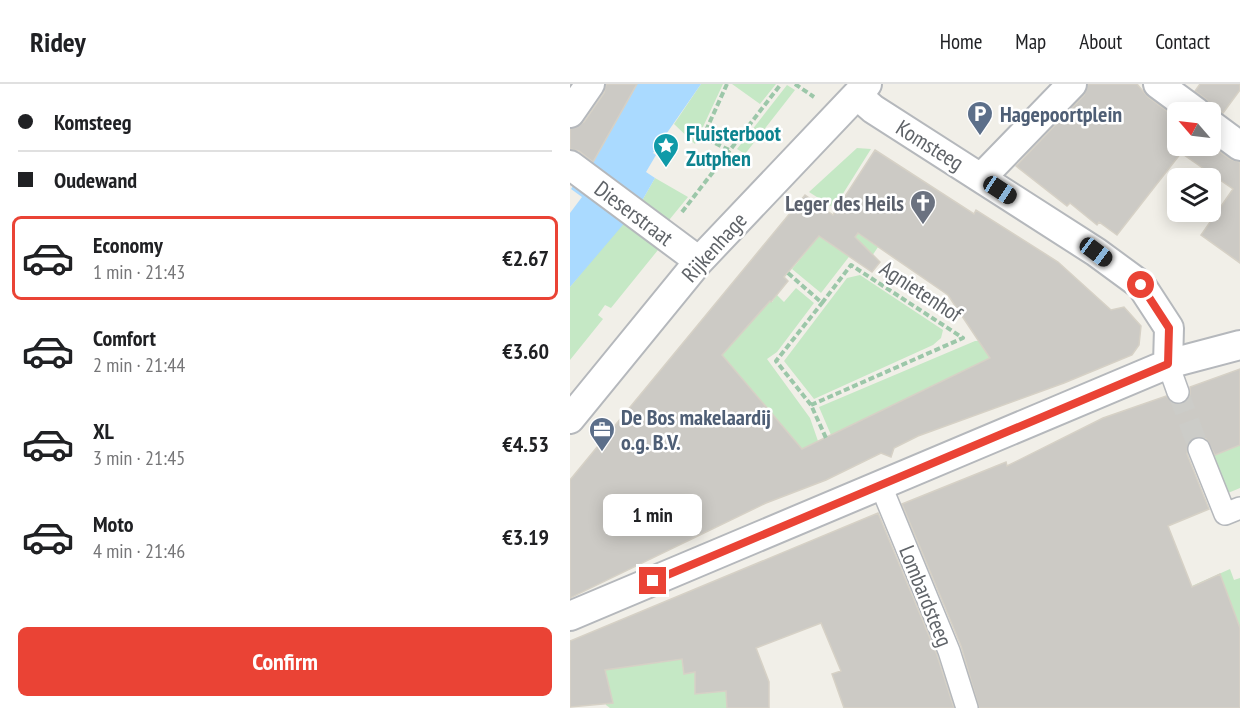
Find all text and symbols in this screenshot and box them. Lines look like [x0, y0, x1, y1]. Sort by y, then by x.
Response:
text: Ridey [30, 23, 86, 60]
text: Home [940, 28, 982, 55]
text: Map [1015, 28, 1046, 55]
text: About [1079, 28, 1122, 55]
text: Contact [1155, 28, 1210, 55]
parking icon: Hagepoortplein [965, 99, 995, 137]
place label: Hagepoortplein [1000, 100, 1122, 128]
north arrow [1167, 102, 1221, 156]
map controls [1167, 102, 1221, 222]
text: Komsteeg [54, 108, 132, 136]
street label: Komsteeg [891, 113, 969, 177]
place label: Fluisterboot Zutphen [686, 119, 782, 172]
place icon: Fluisterboot Zutphen [651, 131, 681, 169]
text: Oudewand [54, 166, 137, 194]
button: layers [1167, 168, 1221, 222]
car [980, 173, 1020, 207]
street label: Dieserstraat [589, 174, 679, 252]
church icon: Leger des Heils [908, 188, 938, 226]
place label: Leger des Heils [785, 189, 904, 217]
street label: Rijkenhage [675, 206, 753, 288]
icon: car [21, 231, 75, 285]
text: Economy [93, 231, 163, 259]
car [1076, 234, 1116, 270]
text: €2.67 [502, 244, 549, 272]
street label: Agnietenhof [875, 254, 969, 329]
text: 1 min · 21:43 [93, 259, 185, 285]
route start [1127, 271, 1154, 298]
icon: car [21, 324, 75, 378]
text: Comfort [93, 324, 156, 352]
text: €3.60 [502, 337, 549, 365]
text: 2 min · 21:44 [93, 352, 185, 378]
place label: De Bos makelaardij o.g. B.V. [621, 403, 771, 456]
office icon: De Bos makelaardij o.g. B.V. [587, 415, 617, 453]
icon: car [21, 417, 75, 471]
text: XL [93, 417, 114, 445]
text: €4.53 [502, 430, 549, 458]
text: 3 min · 21:45 [93, 445, 185, 471]
callout: 1 min [604, 494, 702, 536]
text: 1 min [632, 502, 673, 528]
icon: car [21, 510, 75, 564]
text: Moto [93, 510, 134, 538]
text: €3.19 [502, 523, 549, 551]
text: 4 min · 21:46 [93, 538, 185, 564]
street label: Lombardsteeg [893, 541, 959, 651]
route end [639, 567, 666, 594]
button: Confirm [18, 627, 552, 696]

